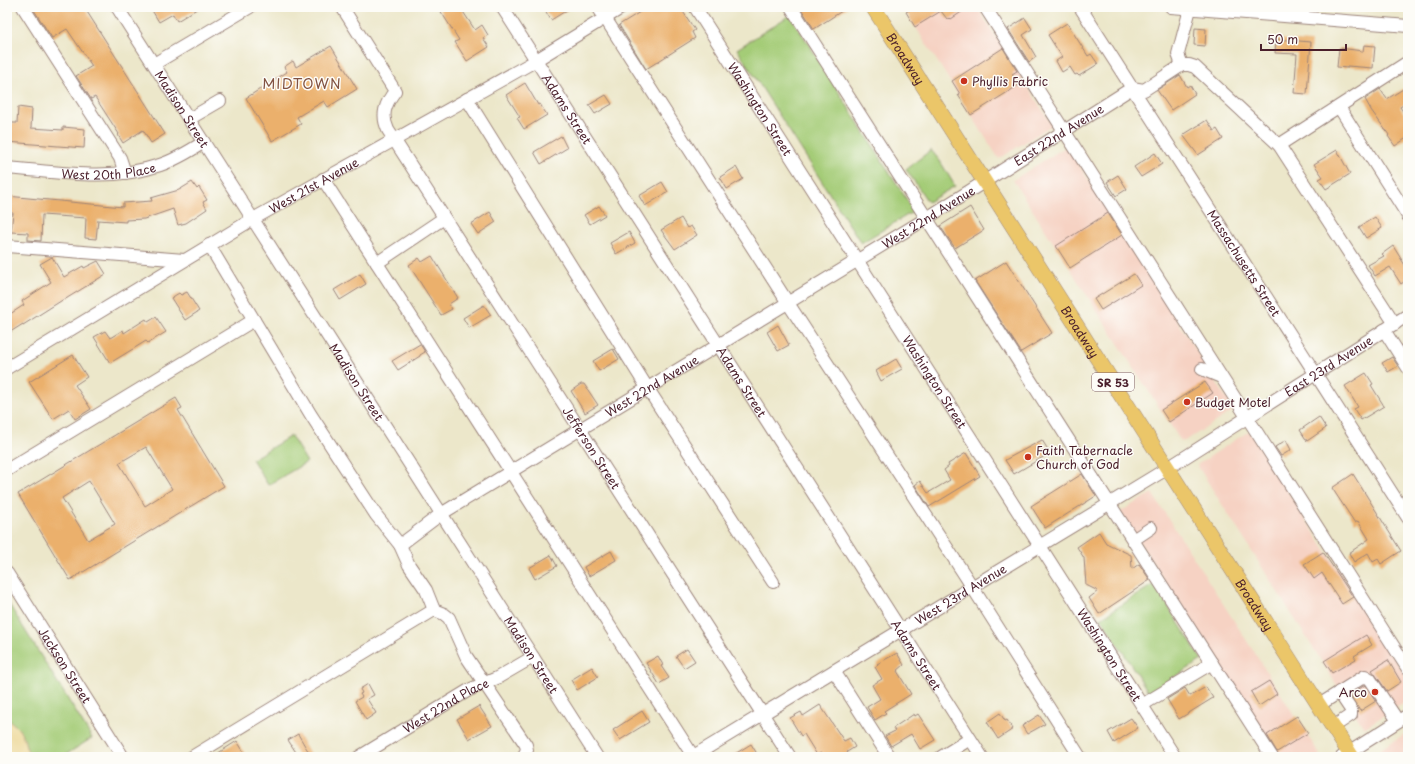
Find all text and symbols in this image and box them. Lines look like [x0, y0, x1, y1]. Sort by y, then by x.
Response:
scale bar [1261, 26, 1346, 52]
street label: Broadway [882, 29, 929, 88]
text: 50 m [1267, 30, 1298, 48]
street label: Washington Street [724, 59, 797, 159]
street label: Madison Street [151, 67, 214, 151]
street label: Adams Street [538, 70, 597, 148]
place label: Phyllis Fabric [972, 72, 1048, 90]
district label: MIDTOWN [262, 73, 342, 94]
marker: Phyllis Fabric [959, 76, 969, 86]
street label: East 22nd Avenue [1010, 99, 1107, 170]
street label: West 21st Avenue [266, 153, 362, 217]
street label: West 20th Place [61, 158, 158, 184]
street label: West 22nd Avenue [878, 181, 978, 253]
street label: Massachusetts Street [1203, 206, 1285, 320]
street label: Broadway [1057, 302, 1104, 361]
street label: East 23rd Avenue [1281, 331, 1376, 401]
street label: Washington Street [898, 332, 971, 432]
street label: Madison Street [325, 340, 388, 424]
street label: Adams Street [713, 343, 771, 421]
street label: West 22nd Avenue [601, 350, 702, 421]
road number: SR 53 [1092, 373, 1134, 391]
place label: Budget Motel [1195, 393, 1271, 411]
marker: Budget Motel [1182, 397, 1192, 407]
street label: Jefferson Street [559, 403, 625, 493]
place label: Faith Tabernacle Church of God [1036, 441, 1133, 473]
marker: Faith Tabernacle Church of God [1023, 452, 1033, 462]
street label: West 23rd Avenue [911, 559, 1010, 629]
street label: Broadway [1231, 575, 1278, 634]
street label: Washington Street [1073, 605, 1146, 705]
street label: Madison Street [500, 613, 563, 697]
street label: Adams Street [887, 616, 946, 694]
street label: Jackson Street [34, 624, 96, 707]
street label: West 22nd Place [399, 674, 491, 737]
place label: Arco [1339, 683, 1367, 701]
marker: Arco [1370, 687, 1380, 697]

